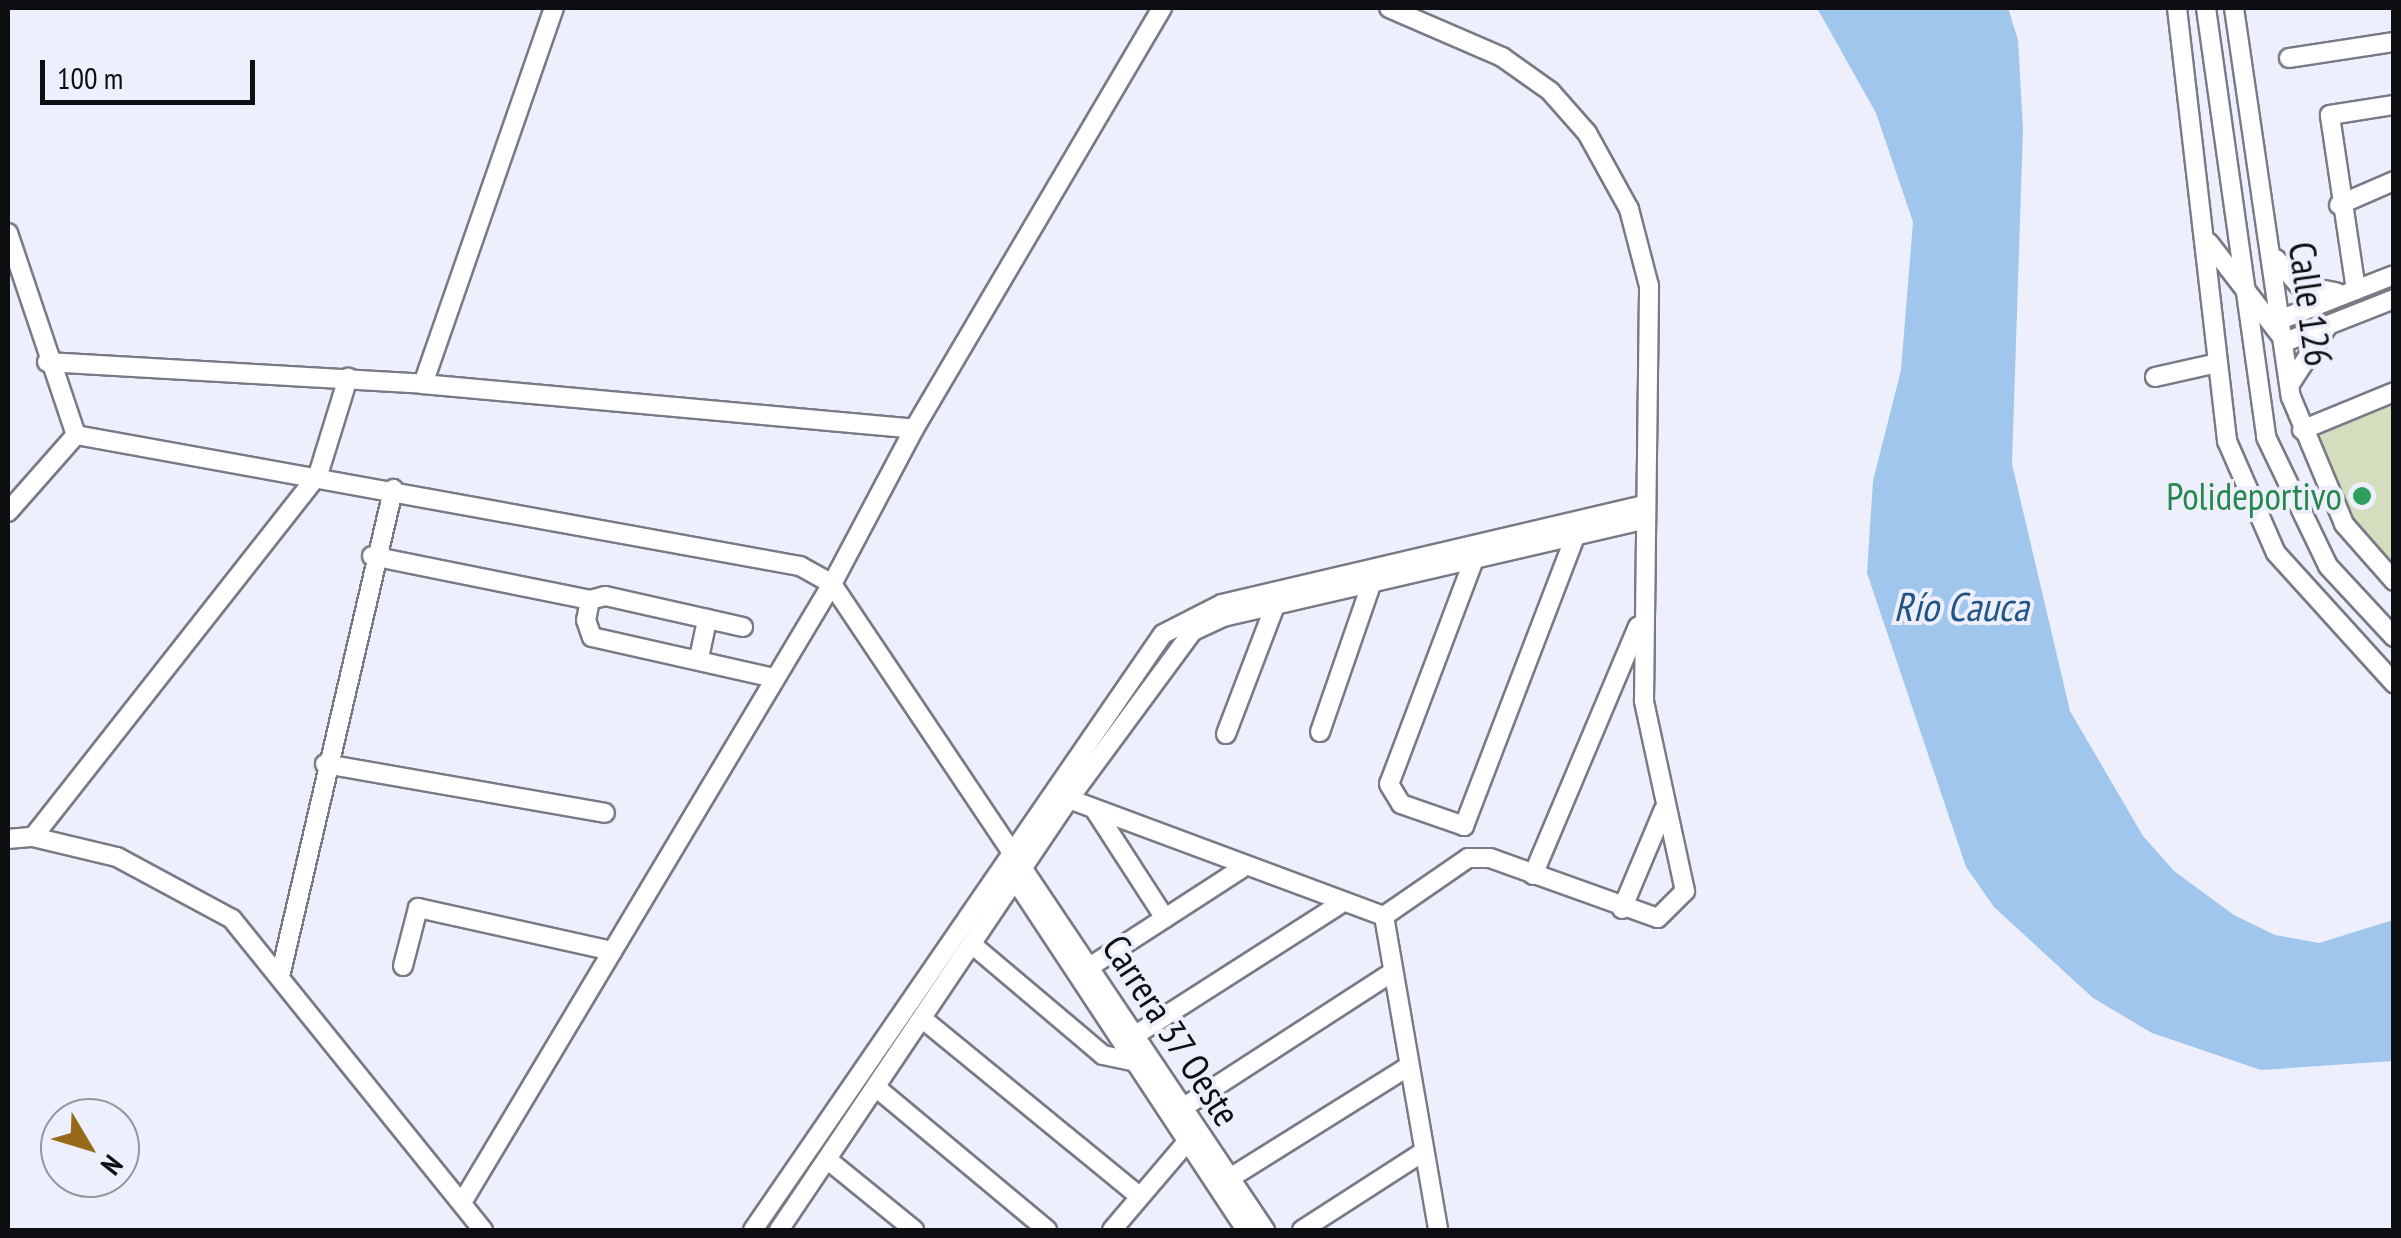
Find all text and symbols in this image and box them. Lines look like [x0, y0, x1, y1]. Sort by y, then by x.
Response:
scale bar [45, 40, 260, 102]
text: 100 m [57, 58, 123, 97]
street label: Calle 126 [2280, 239, 2342, 369]
place label: Polideportivo [2166, 473, 2342, 519]
marker: Polideportivo [2351, 485, 2373, 507]
water label: Río Cauca [1893, 582, 2029, 630]
street label: Carrera 37 Oeste [1093, 925, 1251, 1135]
north arrow [40, 1098, 140, 1198]
text: N [93, 1148, 132, 1183]

